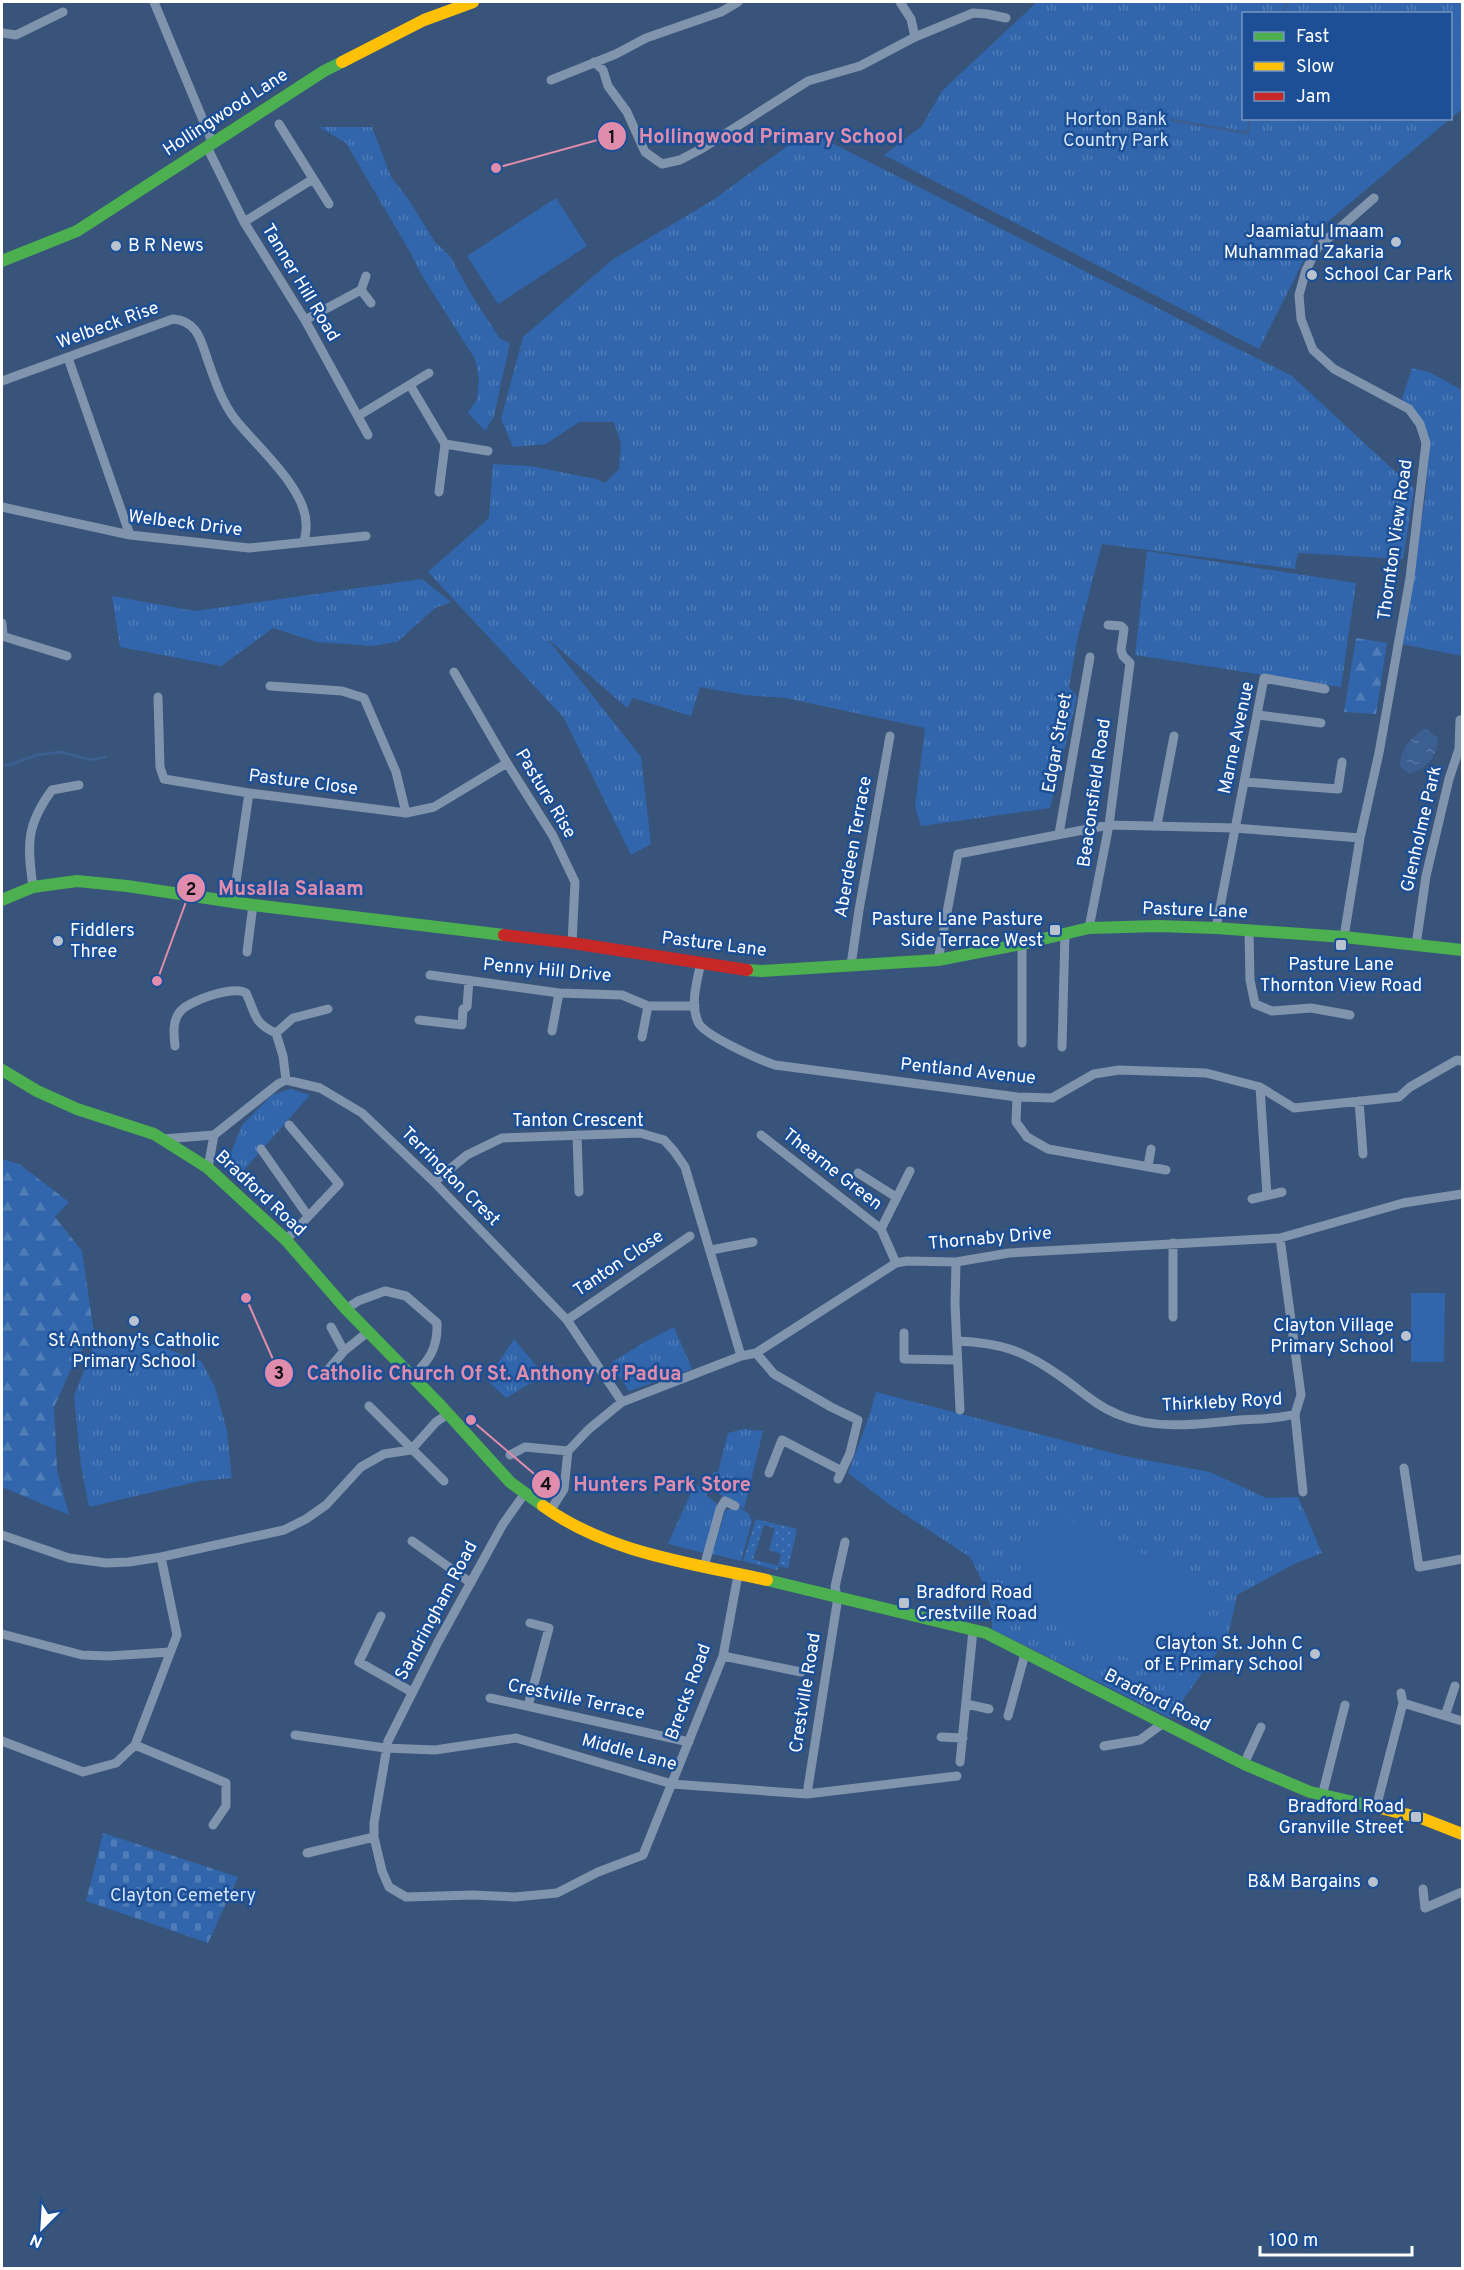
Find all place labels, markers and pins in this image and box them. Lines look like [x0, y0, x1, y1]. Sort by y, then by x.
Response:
callout: Hollingwood Primary School [597, 117, 915, 155]
place label: Jaamiatul Imaam Muhammad Zakaria [1224, 221, 1384, 265]
place label: B R News [128, 235, 204, 258]
marker: Jaamiatul Imaam Muhammad Zakaria [1389, 235, 1403, 249]
marker: B R News [109, 239, 123, 253]
place label: School Car Park [1324, 264, 1453, 287]
marker: School Car Park [1305, 268, 1319, 282]
callout: Musalla Salaam [176, 869, 376, 907]
place label: Pasture Lane Pasture Side Terrace West [872, 909, 1043, 953]
place label: Fiddlers Three [70, 920, 135, 964]
marker: Pasture Lane Pasture Side Terrace West [1048, 923, 1062, 937]
marker: Fiddlers Three [51, 934, 65, 948]
marker: Pasture Lane Thornton View Road [1334, 938, 1348, 952]
place label: Pasture Lane Thornton View Road [1260, 954, 1422, 998]
marker: St Anthony's Catholic Primary School [127, 1314, 141, 1328]
place label: Clayton Village Primary School [1270, 1315, 1394, 1359]
marker: Clayton Village Primary School [1399, 1329, 1413, 1343]
place label: St Anthony's Catholic Primary School [48, 1330, 220, 1374]
callout: Catholic Church Of St. Anthony of Padua [264, 1354, 694, 1392]
callout: Hunters Park Store [531, 1465, 763, 1503]
place label: Bradford Road Crestville Road [916, 1582, 1037, 1626]
marker: Bradford Road Crestville Road [897, 1596, 911, 1610]
place label: Clayton St. John C of E Primary School [1144, 1633, 1303, 1677]
marker: Clayton St. John C of E Primary School [1308, 1647, 1322, 1661]
place label: Bradford Road Granville Street [1278, 1796, 1404, 1840]
marker: Bradford Road Granville Street [1409, 1810, 1423, 1824]
place label: B&M Bargains [1247, 1871, 1361, 1894]
marker: B&M Bargains [1366, 1875, 1380, 1889]

